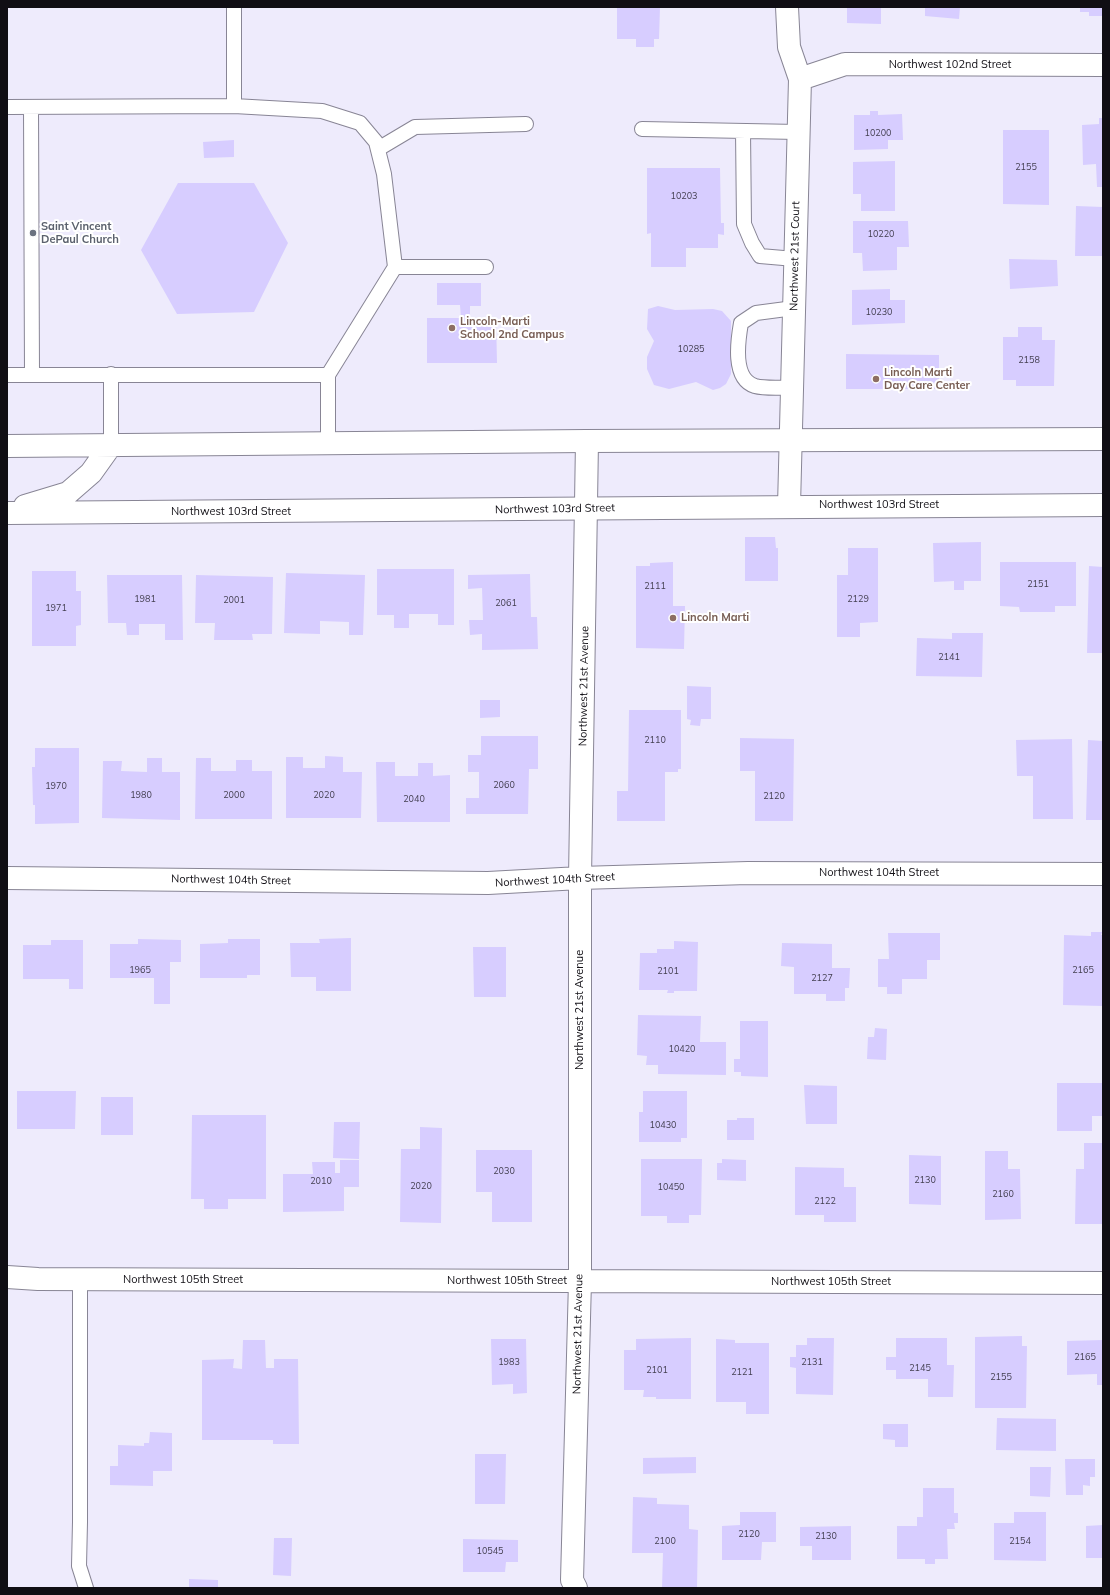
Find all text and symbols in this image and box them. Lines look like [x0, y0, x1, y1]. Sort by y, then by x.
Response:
street label: Northwest 102nd Street [889, 58, 1011, 72]
house number: 10200 [865, 128, 891, 138]
house number: 2155 [1015, 162, 1037, 172]
house number: 10203 [671, 191, 697, 201]
street label: Northwest 21st Court [787, 201, 803, 311]
place label: Saint Vincent DePaul Church [41, 220, 119, 246]
marker: Saint Vincent DePaul Church [28, 228, 38, 238]
house number: 10220 [868, 229, 894, 239]
house number: 10230 [866, 307, 892, 317]
place label: Lincoln-Marti School 2nd Campus [460, 315, 564, 341]
marker: Lincoln-Marti School 2nd Campus [447, 323, 457, 333]
house number: 10285 [678, 344, 704, 354]
house number: 2158 [1018, 355, 1040, 365]
place label: Lincoln Marti Day Care Center [884, 366, 970, 392]
marker: Lincoln Marti Day Care Center [871, 374, 881, 384]
street label: Northwest 103rd Street [819, 498, 939, 512]
street label: Northwest 103rd Street [495, 501, 615, 517]
street label: Northwest 103rd Street [171, 505, 291, 519]
house number: 2151 [1027, 579, 1049, 589]
house number: 2111 [644, 581, 666, 591]
house number: 1981 [134, 594, 156, 604]
house number: 2129 [847, 594, 869, 604]
house number: 2001 [223, 595, 245, 605]
house number: 2061 [495, 598, 517, 608]
house number: 1971 [45, 603, 67, 613]
place label: Lincoln Marti [681, 611, 749, 625]
marker: Lincoln Marti [668, 613, 678, 623]
street label: Northwest 21st Avenue [576, 626, 592, 746]
house number: 2141 [938, 652, 960, 662]
house number: 2110 [644, 735, 666, 745]
house number: 2060 [493, 780, 515, 790]
house number: 1970 [45, 781, 67, 791]
house number: 1980 [130, 790, 152, 800]
house number: 2000 [223, 790, 245, 800]
house number: 2020 [313, 790, 335, 800]
house number: 2120 [763, 791, 785, 801]
house number: 2040 [403, 794, 425, 804]
street label: Northwest 104th Street [819, 866, 939, 880]
street label: Northwest 104th Street [495, 870, 615, 890]
street label: Northwest 104th Street [171, 872, 291, 888]
street label: Northwest 21st Avenue [573, 950, 587, 1070]
house number: 1965 [129, 965, 151, 975]
house number: 2165 [1072, 965, 1094, 975]
house number: 2101 [657, 966, 679, 976]
house number: 2127 [811, 973, 833, 983]
house number: 10420 [669, 1044, 695, 1054]
house number: 10430 [650, 1120, 676, 1130]
house number: 2030 [493, 1166, 515, 1176]
house number: 2130 [914, 1175, 936, 1185]
house number: 2010 [310, 1176, 332, 1186]
house number: 2020 [410, 1181, 432, 1191]
house number: 10450 [658, 1182, 684, 1192]
house number: 2160 [992, 1189, 1014, 1199]
house number: 2122 [814, 1196, 836, 1206]
street label: Northwest 105th Street [123, 1273, 243, 1287]
street label: Northwest 105th Street [447, 1274, 567, 1288]
street label: Northwest 21st Avenue [570, 1274, 586, 1394]
street label: Northwest 105th Street [771, 1275, 891, 1289]
house number: 2165 [1074, 1352, 1096, 1362]
house number: 1983 [498, 1357, 520, 1367]
house number: 2131 [801, 1357, 823, 1367]
house number: 2145 [909, 1363, 931, 1373]
house number: 2101 [646, 1365, 668, 1375]
house number: 2121 [731, 1367, 753, 1377]
house number: 2155 [990, 1372, 1012, 1382]
house number: 2120 [738, 1529, 760, 1539]
house number: 2130 [815, 1531, 837, 1541]
house number: 2100 [654, 1536, 676, 1546]
house number: 2154 [1009, 1536, 1031, 1546]
house number: 10545 [477, 1546, 503, 1556]

